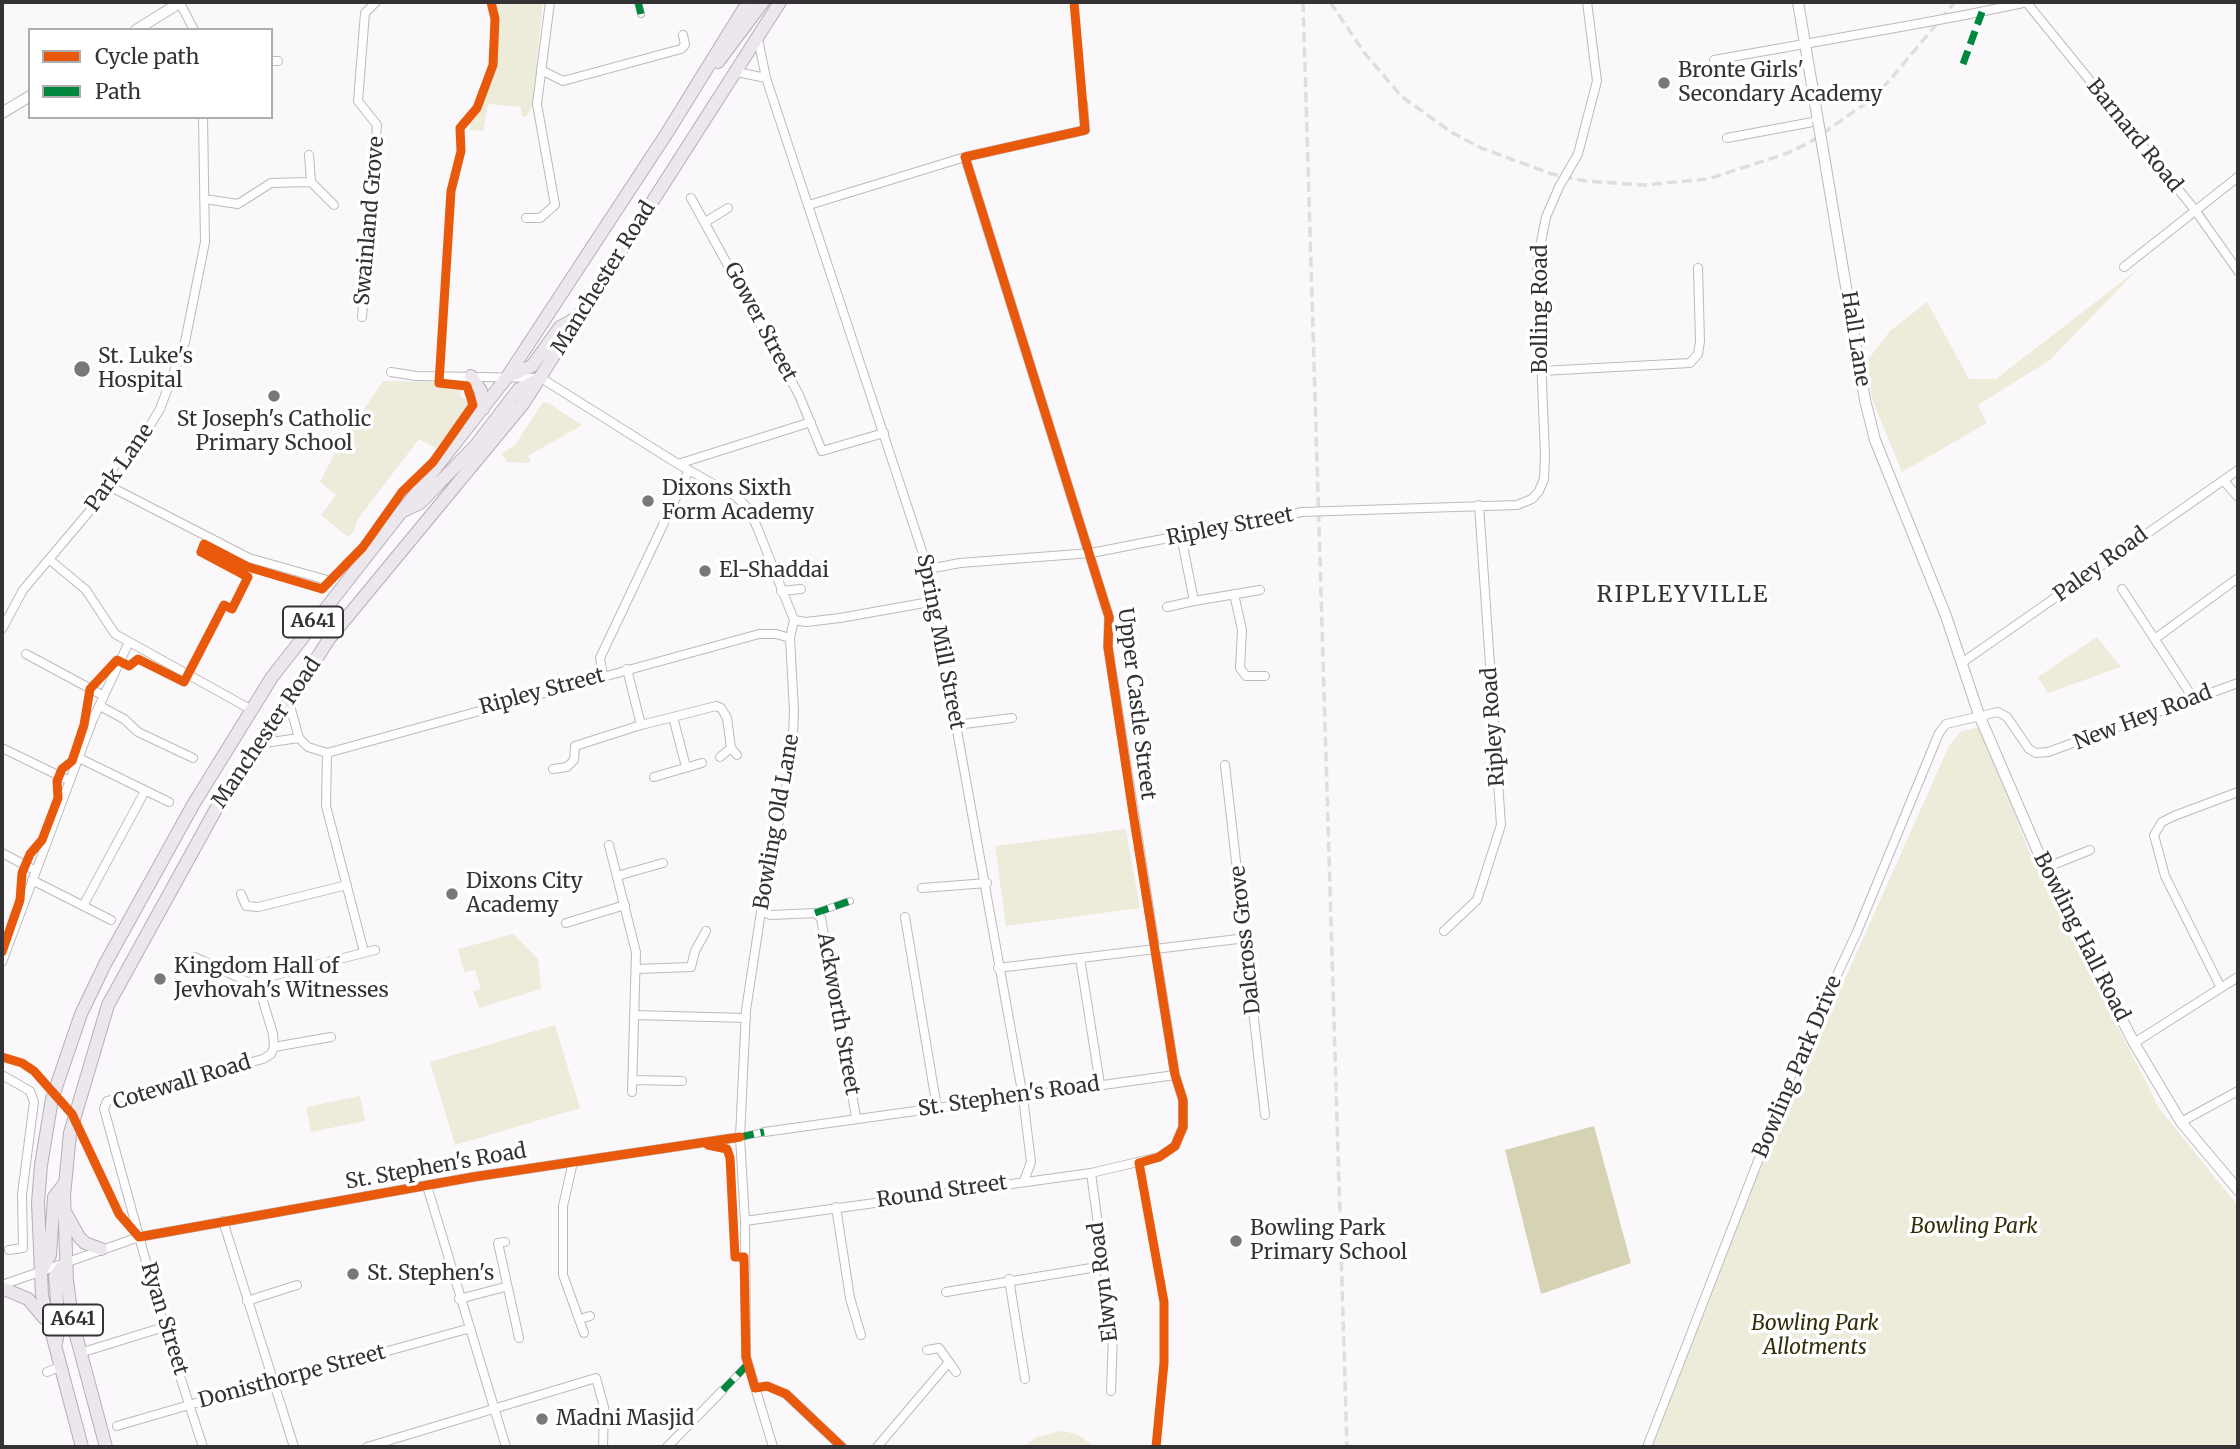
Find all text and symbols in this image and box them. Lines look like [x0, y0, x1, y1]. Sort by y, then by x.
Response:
legend [28, 28, 273, 119]
text: Cycle path [95, 43, 199, 70]
place label: Bronte Girls' Secondary Academy [1678, 58, 1883, 108]
street label: Barnard Road [2081, 74, 2187, 198]
marker: Bronte Girls' Secondary Academy [1656, 75, 1672, 91]
text: Path [95, 78, 141, 105]
street label: Swainland Grove [350, 135, 390, 307]
street label: Manchester Road [547, 197, 661, 359]
street label: Bolling Road [1528, 245, 1554, 373]
street label: Gower Street [718, 258, 802, 386]
street label: Hall Lane [1835, 290, 1875, 388]
place label: St. Luke's Hospital [98, 344, 193, 394]
marker: St. Luke's Hospital [72, 359, 92, 379]
marker: St Joseph's Catholic Primary School [266, 388, 282, 404]
place label: St Joseph's Catholic Primary School [177, 407, 371, 457]
street label: Park Lane [81, 419, 159, 517]
place label: Dixons Sixth Form Academy [662, 476, 814, 526]
marker: Dixons Sixth Form Academy [640, 493, 656, 509]
street label: Ripley Street [1165, 502, 1295, 552]
street label: Paley Road [2049, 522, 2153, 608]
street label: Spring Mill Street [911, 552, 969, 732]
place label: El-Shaddai [719, 558, 829, 584]
marker: El-Shaddai [697, 563, 713, 579]
district label: RIPLEYVILLE [1598, 581, 1768, 609]
road number: A641 [283, 607, 343, 638]
street label: Upper Castle Street [1112, 607, 1160, 801]
street label: Manchester Road [207, 653, 327, 813]
street label: Ripley Street [477, 663, 607, 721]
street label: Ripley Road [1477, 667, 1511, 787]
street label: New Hey Road [2071, 680, 2215, 756]
street label: Bowling Old Lane [749, 732, 805, 912]
street label: Bowling Hall Road [2028, 848, 2134, 1026]
street label: Dalcross Grove [1226, 864, 1266, 1016]
place label: Dixons City Academy [466, 869, 583, 919]
marker: Dixons City Academy [444, 886, 460, 902]
street label: Ackworth Street [811, 931, 865, 1097]
place label: Kingdom Hall of Jevhovah's Witnesses [174, 954, 389, 1004]
marker: Kingdom Hall of Jevhovah's Witnesses [152, 971, 168, 987]
street label: Bowling Park Drive [1748, 972, 1848, 1162]
street label: Cotewall Road [110, 1050, 254, 1116]
street label: St. Stephen's Road [917, 1072, 1101, 1122]
street label: St. Stephen's Road [344, 1139, 528, 1195]
street label: Round Street [875, 1170, 1009, 1214]
park label: Bowling Park [1910, 1214, 2038, 1240]
place label: Bowling Park Primary School [1250, 1216, 1407, 1266]
street label: Elwyn Road [1084, 1221, 1124, 1343]
marker: Bowling Park Primary School [1228, 1233, 1244, 1249]
street label: Ryan Street [135, 1260, 193, 1378]
place label: St. Stephen's [367, 1261, 494, 1287]
marker: St. Stephen's [345, 1266, 361, 1282]
road number: A641 [43, 1304, 103, 1336]
park label: Bowling Park Allotments [1751, 1311, 1879, 1361]
street label: Donisthorpe Street [196, 1340, 388, 1414]
place label: Madni Masjid [556, 1406, 694, 1432]
marker: Madni Masjid [534, 1411, 550, 1427]

